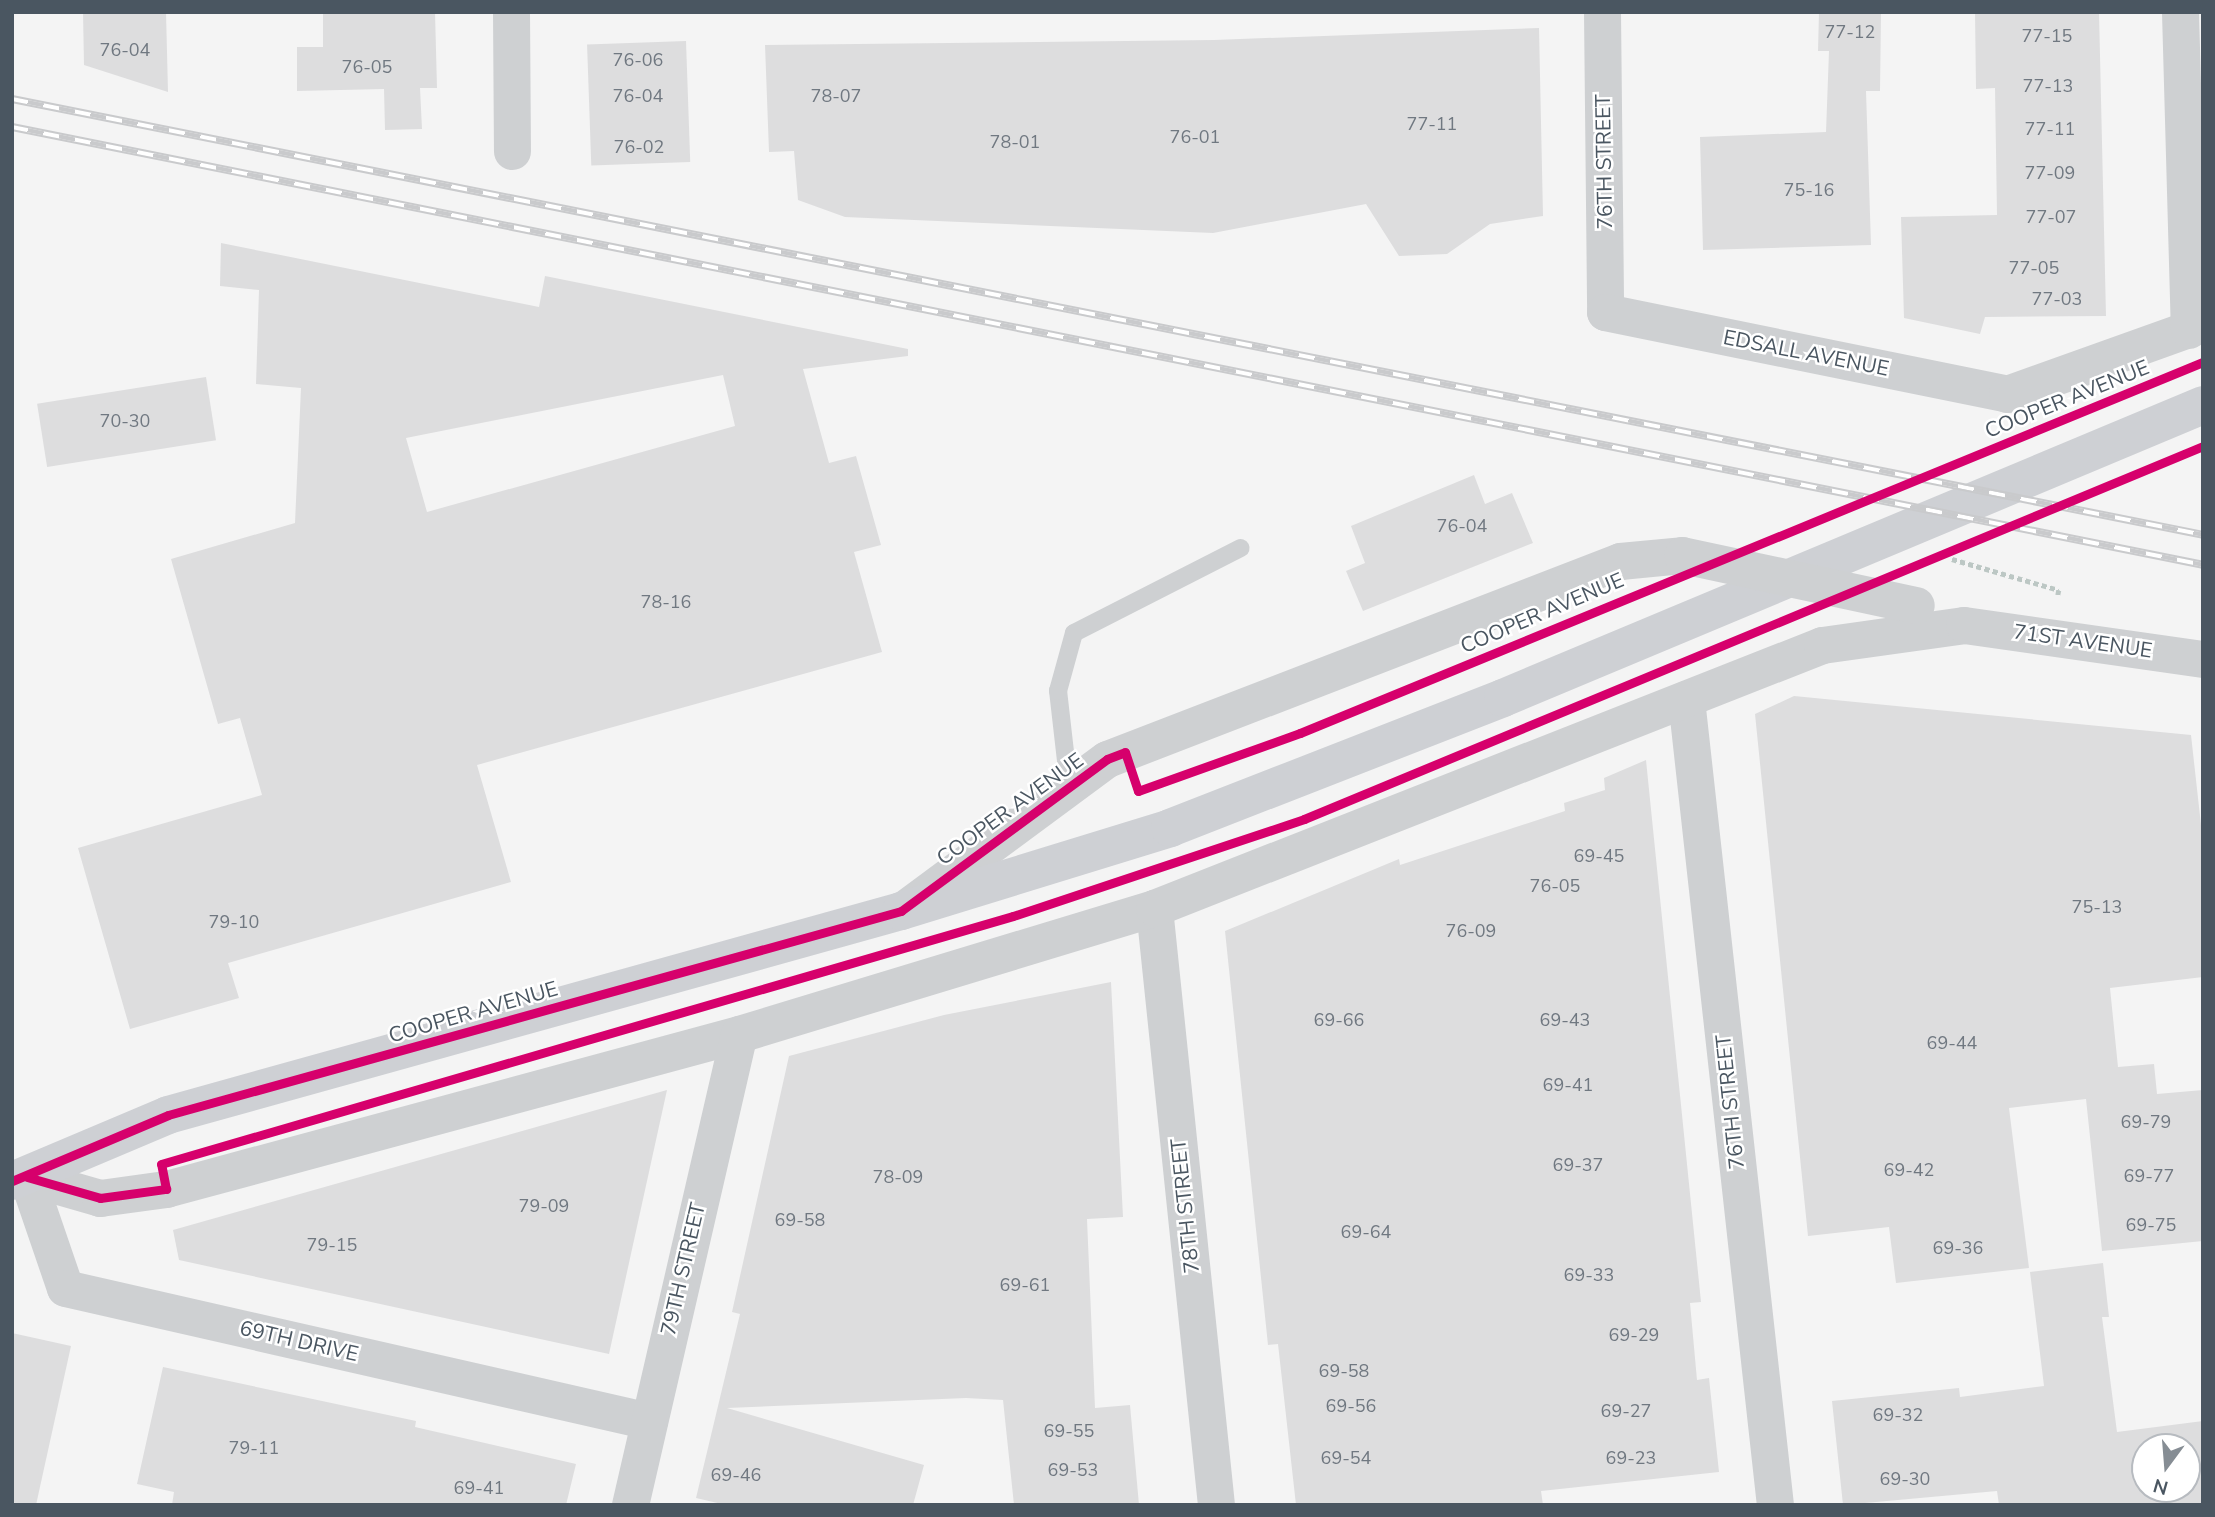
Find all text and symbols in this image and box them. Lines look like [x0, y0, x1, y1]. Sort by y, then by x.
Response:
house number: 77-12 [1825, 21, 1875, 43]
house number: 77-15 [2022, 25, 2072, 47]
house number: 76-04 [100, 39, 150, 61]
house number: 76-06 [613, 49, 663, 71]
house number: 76-05 [342, 56, 392, 78]
house number: 77-13 [2023, 75, 2073, 97]
house number: 76-04 [613, 85, 663, 107]
house number: 78-07 [811, 85, 861, 107]
street label: 76TH STREET [1590, 94, 1618, 230]
house number: 77-11 [1407, 113, 1457, 135]
house number: 77-11 [2025, 118, 2075, 140]
house number: 76-01 [1170, 126, 1220, 148]
house number: 78-01 [990, 131, 1040, 153]
house number: 76-02 [614, 136, 664, 158]
house number: 77-09 [2025, 162, 2075, 184]
house number: 75-16 [1784, 179, 1834, 201]
house number: 77-07 [2026, 206, 2076, 228]
house number: 77-05 [2009, 257, 2059, 279]
house number: 77-03 [2032, 288, 2082, 310]
street label: EDSALL AVENUE [1721, 325, 1891, 381]
street label: COOPER AVENUE [1981, 355, 2153, 443]
house number: 70-30 [100, 410, 150, 432]
house number: 76-04 [1437, 515, 1487, 537]
street label: COOPER AVENUE [1457, 567, 1627, 659]
house number: 78-16 [641, 591, 691, 613]
street label: 71ST AVENUE [2012, 619, 2154, 663]
street label: COOPER AVENUE [932, 747, 1088, 871]
house number: 69-45 [1574, 845, 1624, 867]
house number: 76-05 [1530, 875, 1580, 897]
house number: 75-13 [2072, 896, 2122, 918]
house number: 79-10 [209, 911, 259, 933]
house number: 76-09 [1446, 920, 1496, 942]
street label: COOPER AVENUE [386, 976, 560, 1048]
house number: 69-66 [1314, 1009, 1364, 1031]
house number: 69-43 [1540, 1009, 1590, 1031]
house number: 69-44 [1927, 1032, 1977, 1054]
street label: 76TH STREET [1710, 1033, 1750, 1171]
house number: 69-41 [1543, 1074, 1593, 1096]
house number: 69-79 [2121, 1111, 2171, 1133]
street label: 78TH STREET [1165, 1137, 1205, 1275]
house number: 69-37 [1553, 1154, 1603, 1176]
house number: 69-42 [1884, 1159, 1934, 1181]
house number: 69-77 [2124, 1165, 2174, 1187]
house number: 78-09 [873, 1166, 923, 1188]
house number: 79-09 [519, 1195, 569, 1217]
street label: 79TH STREET [655, 1200, 711, 1338]
house number: 69-58 [775, 1209, 825, 1231]
house number: 69-75 [2126, 1214, 2176, 1236]
house number: 69-64 [1341, 1221, 1391, 1243]
house number: 79-15 [307, 1234, 357, 1256]
house number: 69-36 [1933, 1237, 1983, 1259]
house number: 69-33 [1564, 1264, 1614, 1286]
house number: 69-61 [1000, 1274, 1050, 1296]
street label: 69TH DRIVE [237, 1315, 361, 1367]
house number: 69-29 [1609, 1324, 1659, 1346]
house number: 69-58 [1319, 1360, 1369, 1382]
house number: 69-56 [1326, 1395, 1376, 1417]
house number: 69-27 [1601, 1400, 1651, 1422]
house number: 69-32 [1873, 1404, 1923, 1426]
house number: 69-55 [1044, 1420, 1094, 1442]
north arrow [2131, 1433, 2201, 1503]
house number: 79-11 [229, 1437, 279, 1459]
house number: 69-54 [1321, 1447, 1371, 1469]
house number: 69-23 [1606, 1447, 1656, 1469]
house number: 69-53 [1048, 1459, 1098, 1481]
house number: 69-46 [711, 1464, 761, 1486]
house number: 69-30 [1880, 1468, 1930, 1490]
text: N [2150, 1472, 2171, 1501]
house number: 69-41 [454, 1477, 504, 1499]

